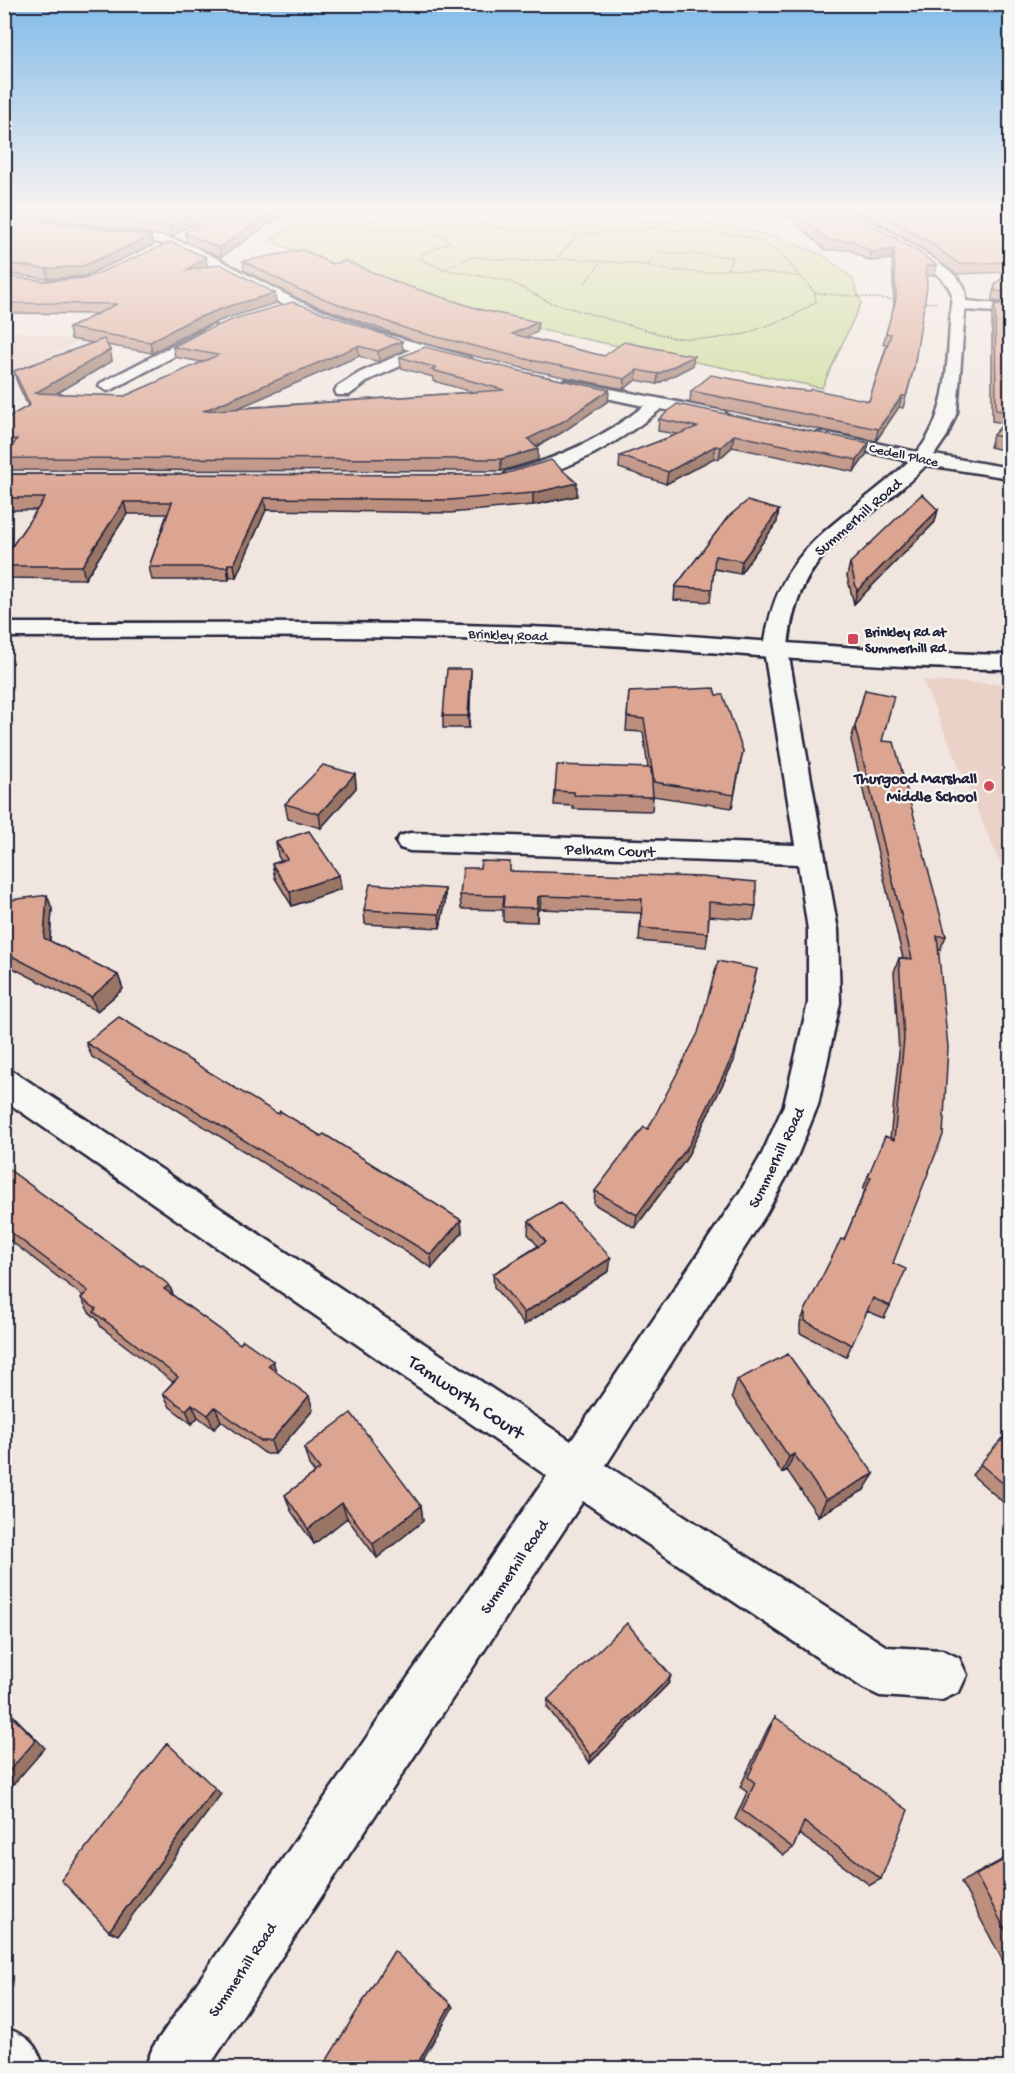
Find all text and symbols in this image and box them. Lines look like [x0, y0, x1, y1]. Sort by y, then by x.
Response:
street label: Cedell Place [867, 441, 940, 472]
street label: Summerhill Road [812, 475, 908, 562]
place label: Brinkley Rd at Summerhill Rd [864, 625, 947, 658]
street label: Brinkley Road [467, 627, 550, 646]
marker: Brinkley Rd at Summerhill Rd [846, 632, 860, 646]
place label: Thurgood Marshall Middle School [852, 771, 977, 808]
marker: Thurgood Marshall Middle School [982, 779, 996, 793]
street label: Pelham Court [564, 841, 657, 864]
street label: Summerhill Road [746, 1104, 811, 1212]
street label: Tamworth Court [402, 1351, 529, 1447]
street label: Summerhill Road [477, 1516, 555, 1619]
street label: Summerhill Road [205, 1919, 283, 2022]

